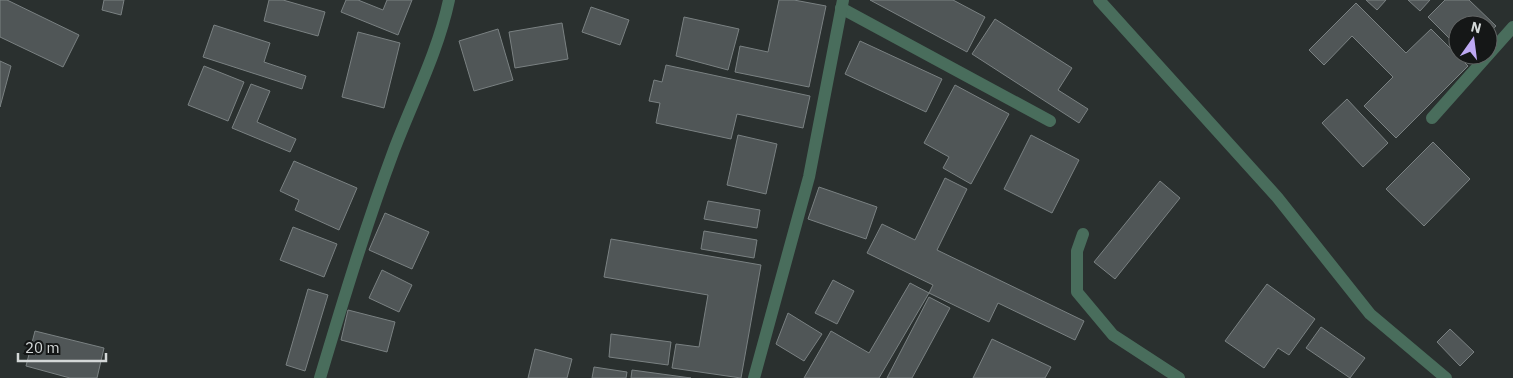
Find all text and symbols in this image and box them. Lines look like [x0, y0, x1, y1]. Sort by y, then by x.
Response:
north arrow [1448, 15, 1498, 65]
text: N [1469, 17, 1483, 37]
scale bar [18, 330, 105, 362]
text: 20 m [25, 338, 60, 357]

